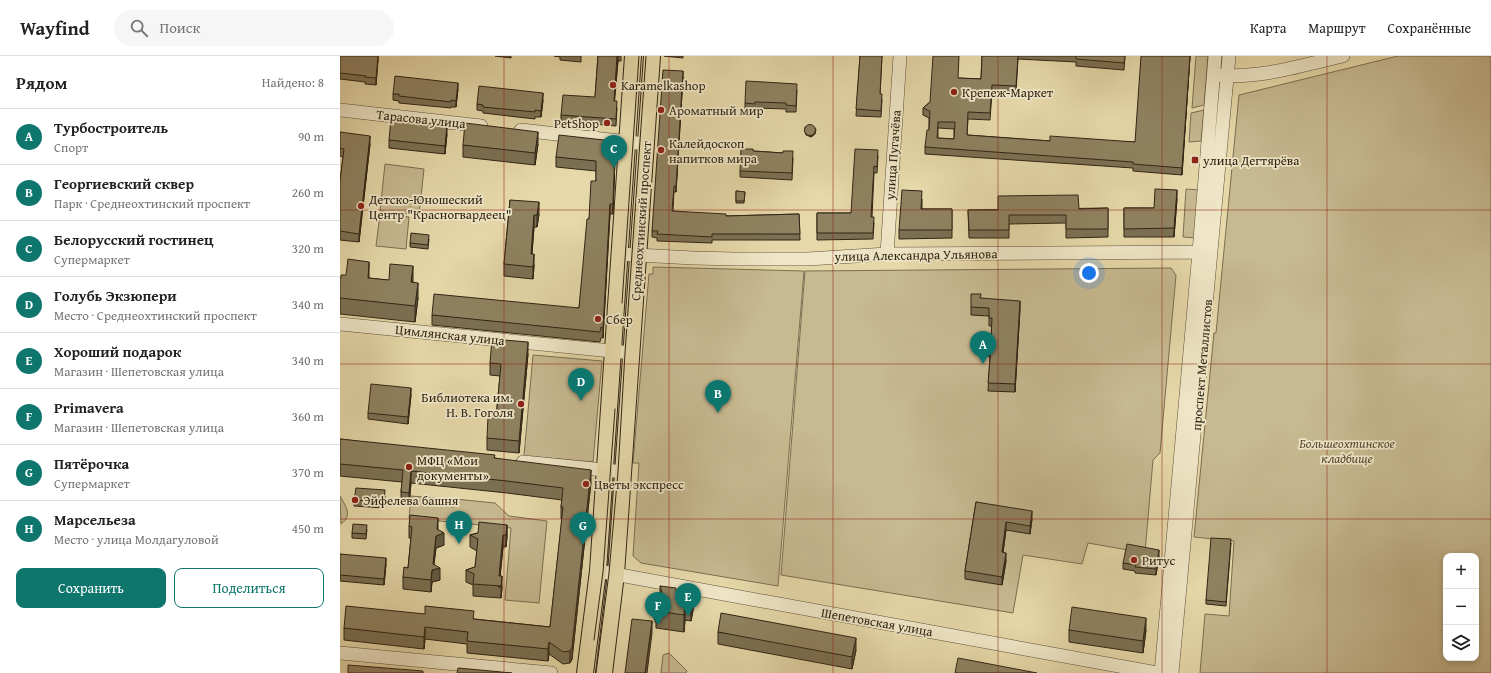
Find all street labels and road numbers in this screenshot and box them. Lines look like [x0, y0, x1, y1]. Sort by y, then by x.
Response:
street label: Тарасова улица [375, 105, 467, 133]
street label: улица Пугачёва [880, 109, 906, 202]
street label: Среднеохтинский проспект [626, 140, 656, 301]
street label: улица Александра Ульянова [833, 244, 998, 266]
street label: проспект Металлистов [1187, 298, 1217, 432]
street label: Цимлянская улица [394, 320, 506, 350]
street label: Шепетовская улица [820, 603, 935, 641]

